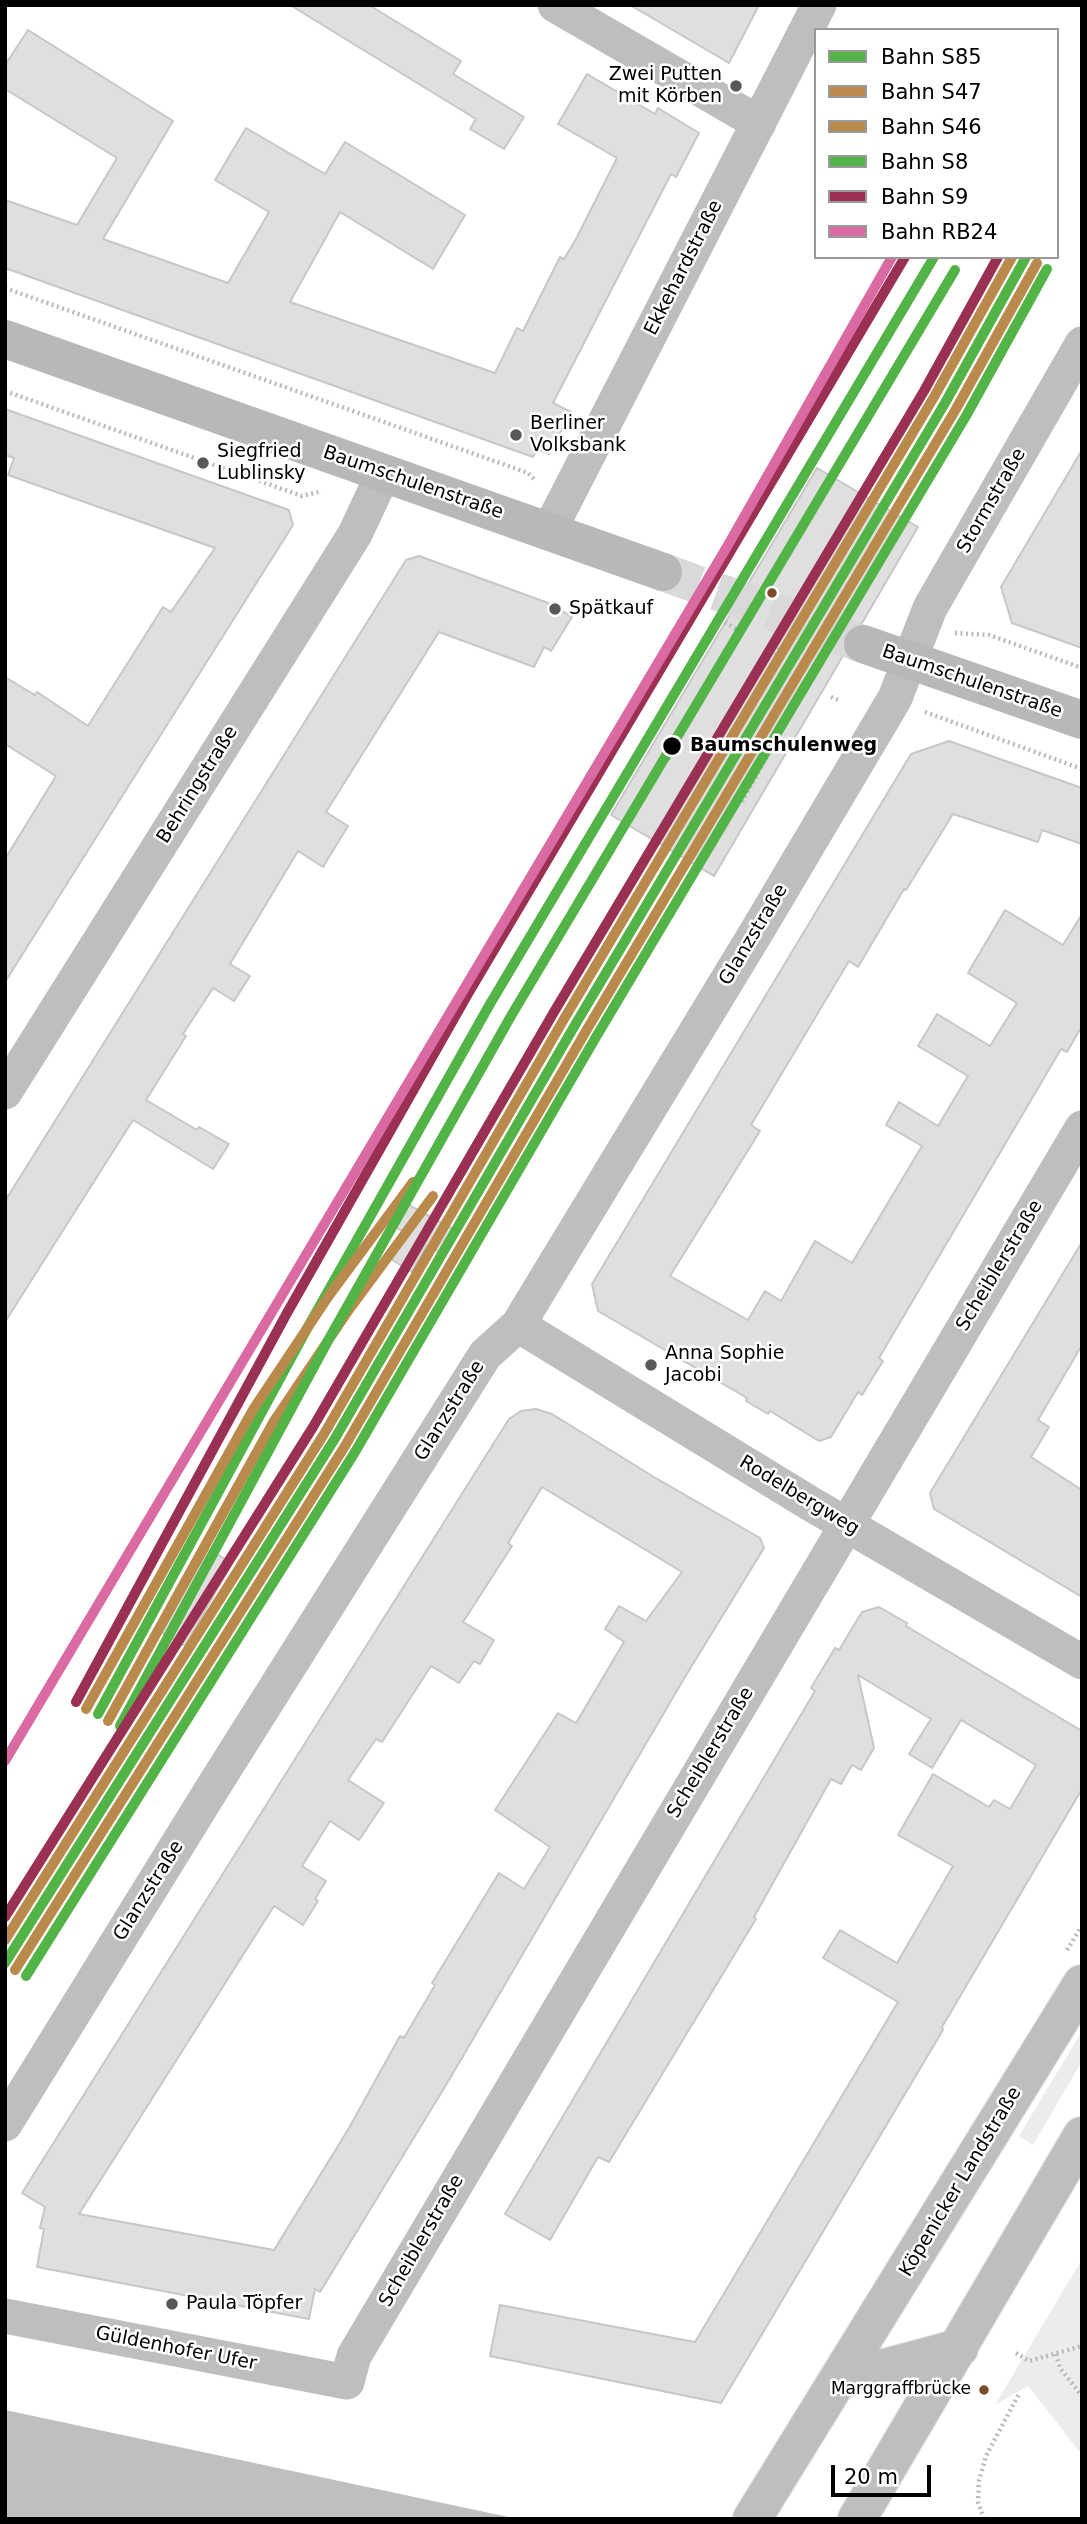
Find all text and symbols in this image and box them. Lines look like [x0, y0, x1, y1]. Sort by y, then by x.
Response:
legend [814, 28, 1059, 259]
text: Bahn S85 [881, 45, 982, 69]
place label: Zwei Putten mit Körben [609, 64, 722, 108]
marker: Zwei Putten mit Körben [728, 78, 744, 94]
text: Bahn S47 [881, 80, 982, 104]
text: Bahn S46 [881, 115, 982, 139]
text: Bahn S8 [881, 150, 968, 174]
text: Bahn S9 [881, 185, 968, 209]
street label: Ekkehardstraße [640, 197, 728, 339]
text: Bahn RB24 [881, 220, 997, 244]
place label: Berliner Volksbank [530, 413, 626, 457]
marker: Berliner Volksbank [508, 427, 524, 443]
place label: Siegfried Lublinsky [217, 441, 305, 485]
street label: Baumschulenstraße [320, 441, 506, 525]
street label: Stormstraße [953, 444, 1031, 558]
marker: Siegfried Lublinsky [195, 455, 211, 471]
unlabelled marker [765, 586, 779, 600]
place label: Spätkauf [569, 598, 653, 620]
marker: Spätkauf [547, 601, 563, 617]
street label: Baumschulenstraße [879, 640, 1065, 724]
street label: Behringstraße [153, 722, 243, 848]
marker: Baumschulenweg [661, 735, 683, 757]
place label: Baumschulenweg [690, 735, 877, 757]
street label: Glanzstraße [715, 880, 793, 990]
street label: Scheiblerstraße [952, 1196, 1048, 1336]
place label: Anna Sophie Jacobi [665, 1343, 785, 1387]
street label: Glanzstraße [410, 1357, 490, 1465]
marker: Anna Sophie Jacobi [643, 1357, 659, 1373]
street label: Rodelbergweg [735, 1451, 863, 1541]
street label: Scheiblerstraße [663, 1683, 759, 1823]
street label: Glanzstraße [109, 1837, 189, 1945]
street label: Köpenicker Landstraße [895, 2083, 1027, 2281]
street label: Scheiblerstraße [375, 2171, 469, 2311]
place label: Paula Töpfer [186, 2293, 302, 2315]
marker: Paula Töpfer [164, 2296, 180, 2312]
street label: Güldenhofer Ufer [93, 2322, 259, 2376]
place label: Marggraffbrücke [831, 2380, 971, 2400]
marker: Marggraffbrücke [977, 2383, 991, 2397]
scale bar [835, 2450, 935, 2494]
text: 20 m [844, 2465, 898, 2489]

